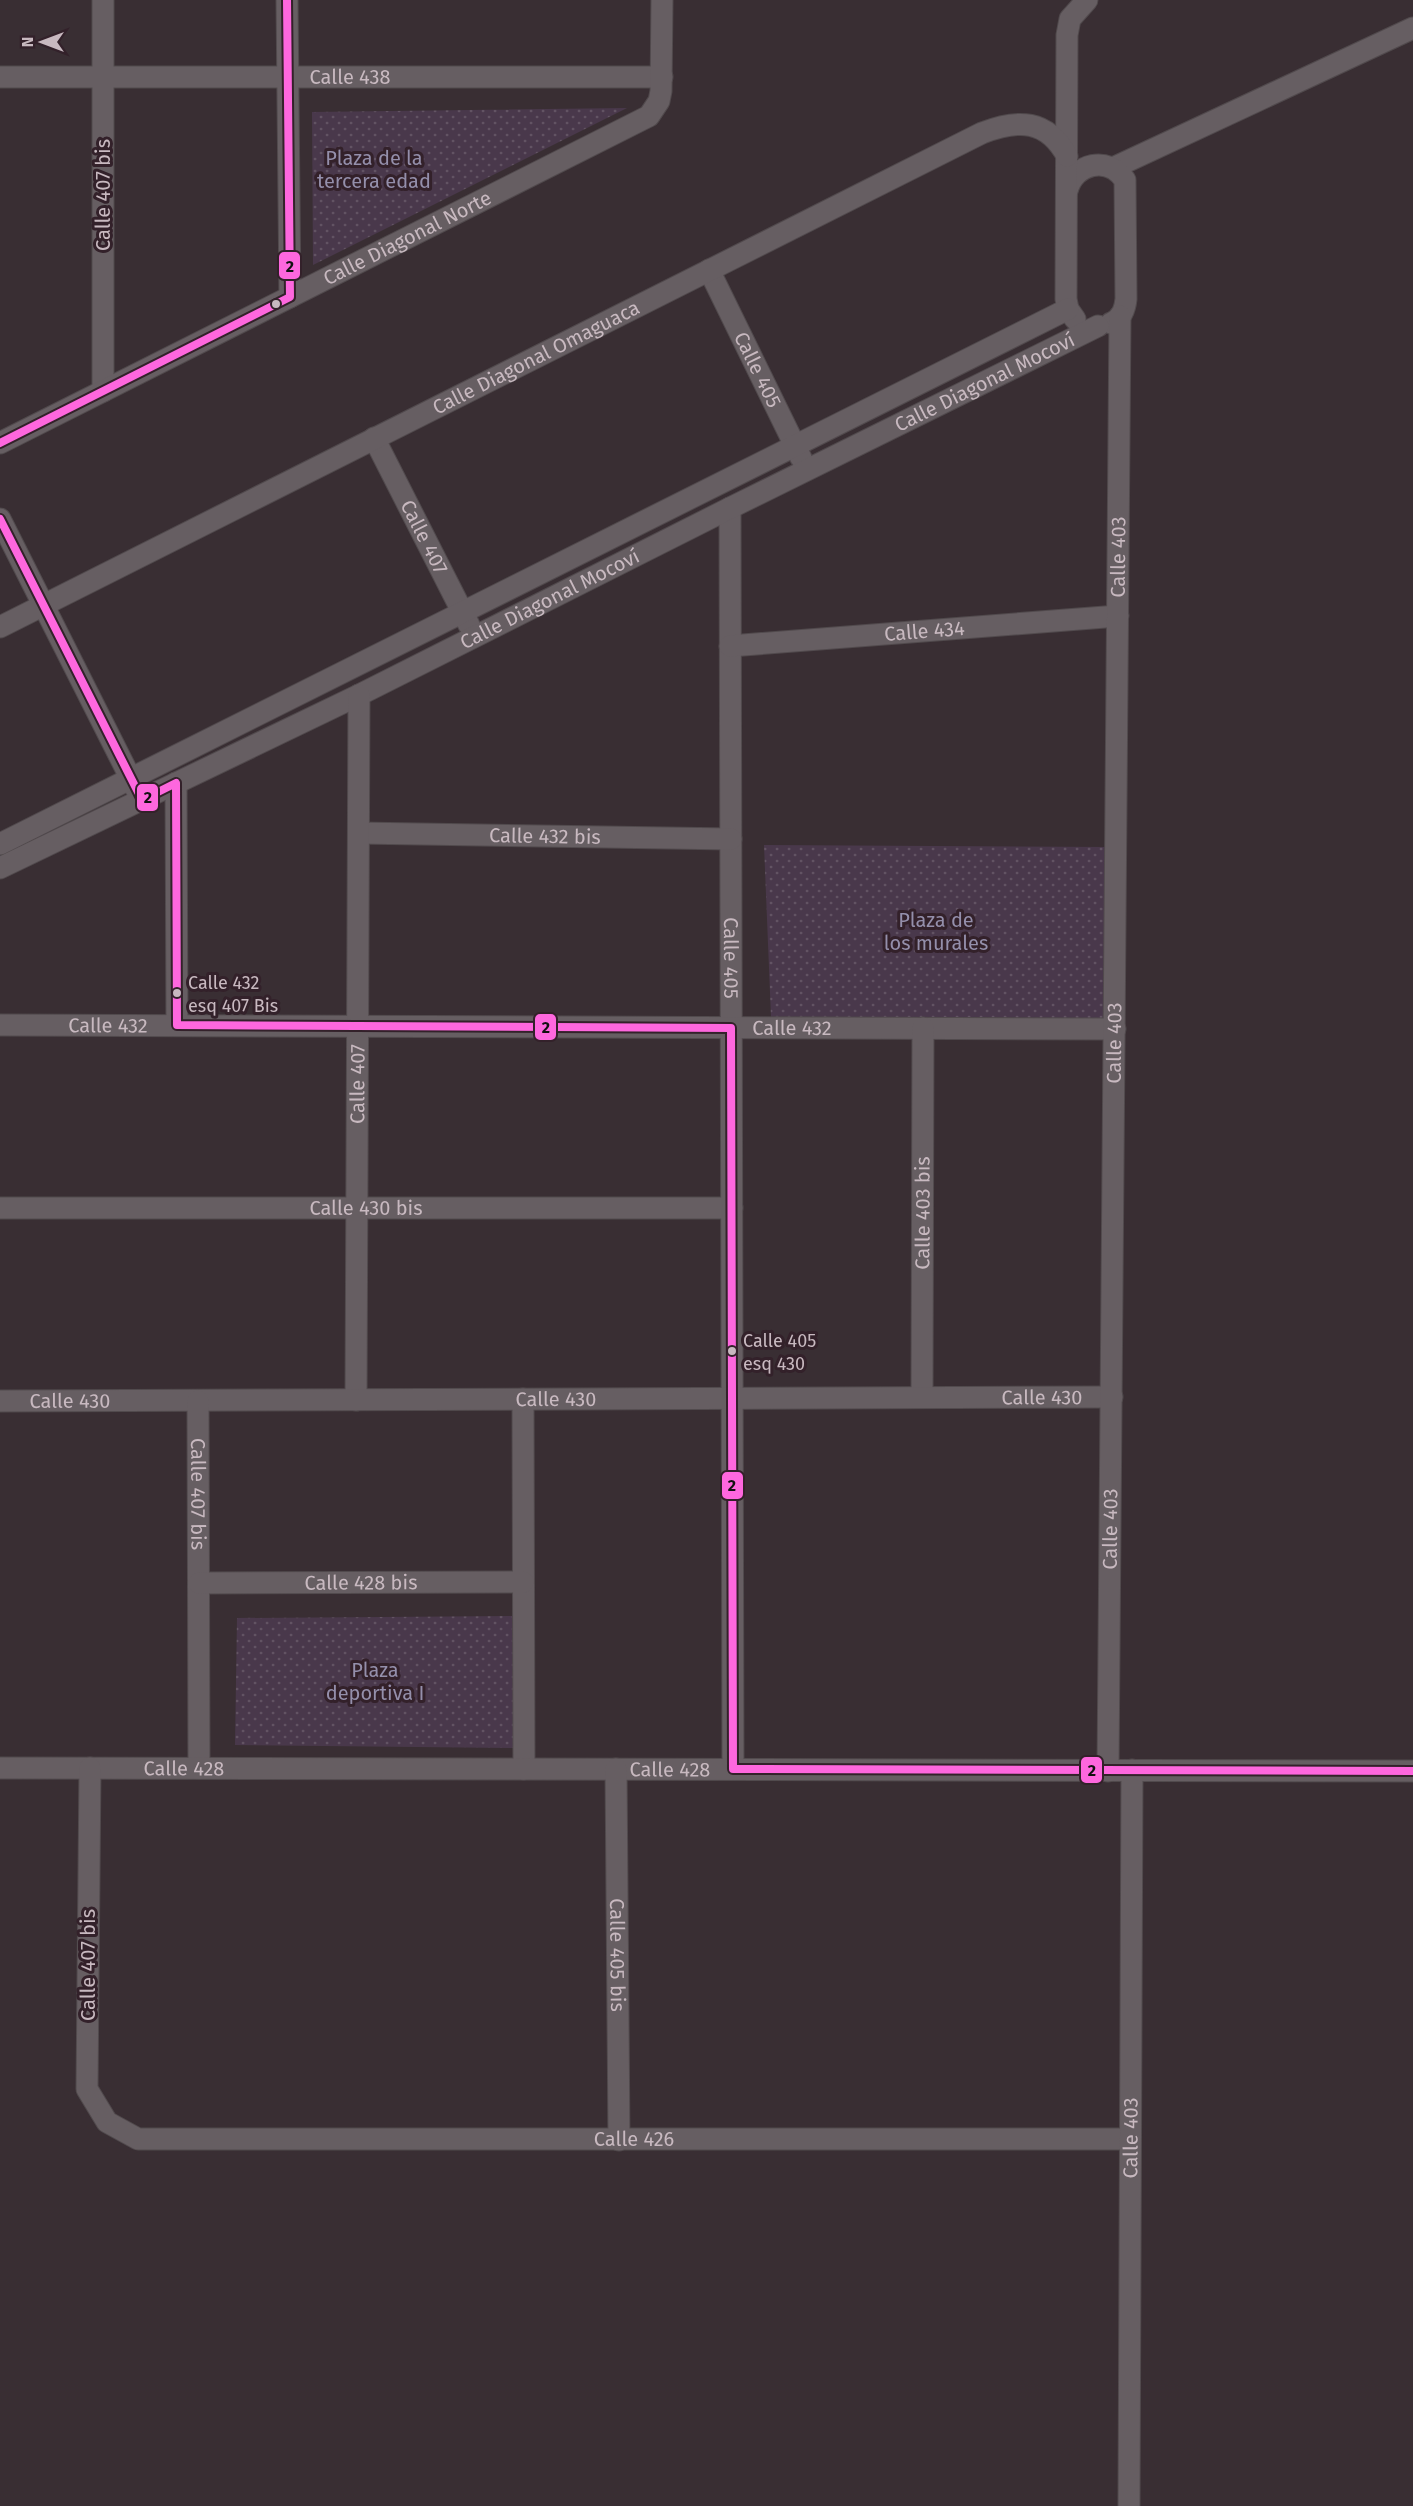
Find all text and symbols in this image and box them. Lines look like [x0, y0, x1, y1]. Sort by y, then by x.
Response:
north arrow [12, 12, 72, 72]
text: N [18, 37, 37, 47]
street label: Calle 438 [310, 65, 390, 89]
street label: Calle 407 bis [91, 139, 115, 251]
park label: Plaza de la tercera edad [317, 146, 431, 193]
street label: Calle Diagonal Norte [319, 185, 495, 290]
line badge: 2 [278, 251, 301, 280]
text: 2 [286, 257, 294, 276]
street label: Calle Diagonal Omaguaca [428, 295, 644, 419]
unlabelled marker [270, 298, 282, 310]
street label: Calle Diagonal Mocoví [891, 327, 1079, 437]
street label: Calle 405 [729, 328, 786, 412]
street label: Calle 407 [395, 496, 453, 578]
street label: Calle 403 [1106, 516, 1130, 598]
street label: Calle Diagonal Mocoví [456, 544, 644, 654]
street label: Calle 434 [883, 616, 966, 646]
line badge: 2 [136, 783, 159, 812]
text: 2 [144, 788, 152, 807]
street label: Calle 432 bis [489, 823, 601, 849]
park label: Plaza de los murales [884, 908, 988, 955]
street label: Calle 405 [719, 917, 743, 999]
place label: Calle 432 esq 407 Bis [188, 972, 278, 1017]
marker: Calle 432 esq 407 Bis [171, 987, 183, 999]
street label: Calle 403 [1102, 1002, 1126, 1084]
street label: Calle 432 [68, 1013, 148, 1038]
line badge: 2 [534, 1013, 557, 1041]
street label: Calle 432 [752, 1016, 832, 1040]
text: 2 [542, 1018, 550, 1037]
street label: Calle 407 [345, 1044, 370, 1124]
street label: Calle 403 bis [910, 1156, 935, 1270]
street label: Calle 430 bis [309, 1196, 423, 1220]
place label: Calle 405 esq 430 [743, 1330, 816, 1375]
marker: Calle 405 esq 430 [726, 1345, 738, 1357]
street label: Calle 430 [1001, 1385, 1083, 1409]
street label: Calle 430 [515, 1387, 597, 1411]
street label: Calle 430 [29, 1389, 111, 1413]
street label: Calle 407 bis [186, 1438, 210, 1550]
line badge: 2 [721, 1471, 744, 1500]
text: 2 [728, 1476, 736, 1495]
street label: Calle 403 [1098, 1488, 1122, 1570]
street label: Calle 428 bis [305, 1570, 417, 1595]
park label: Plaza deportiva I [326, 1658, 424, 1705]
street label: Calle 428 [144, 1756, 224, 1780]
line badge: 2 [1080, 1756, 1103, 1784]
street label: Calle 428 [630, 1757, 710, 1782]
text: 2 [1088, 1761, 1096, 1780]
street label: Calle 405 bis [605, 1898, 630, 2012]
street label: Calle 407 bis [76, 1909, 100, 2021]
street label: Calle 403 [1118, 2097, 1143, 2179]
street label: Calle 426 [594, 2127, 674, 2151]

